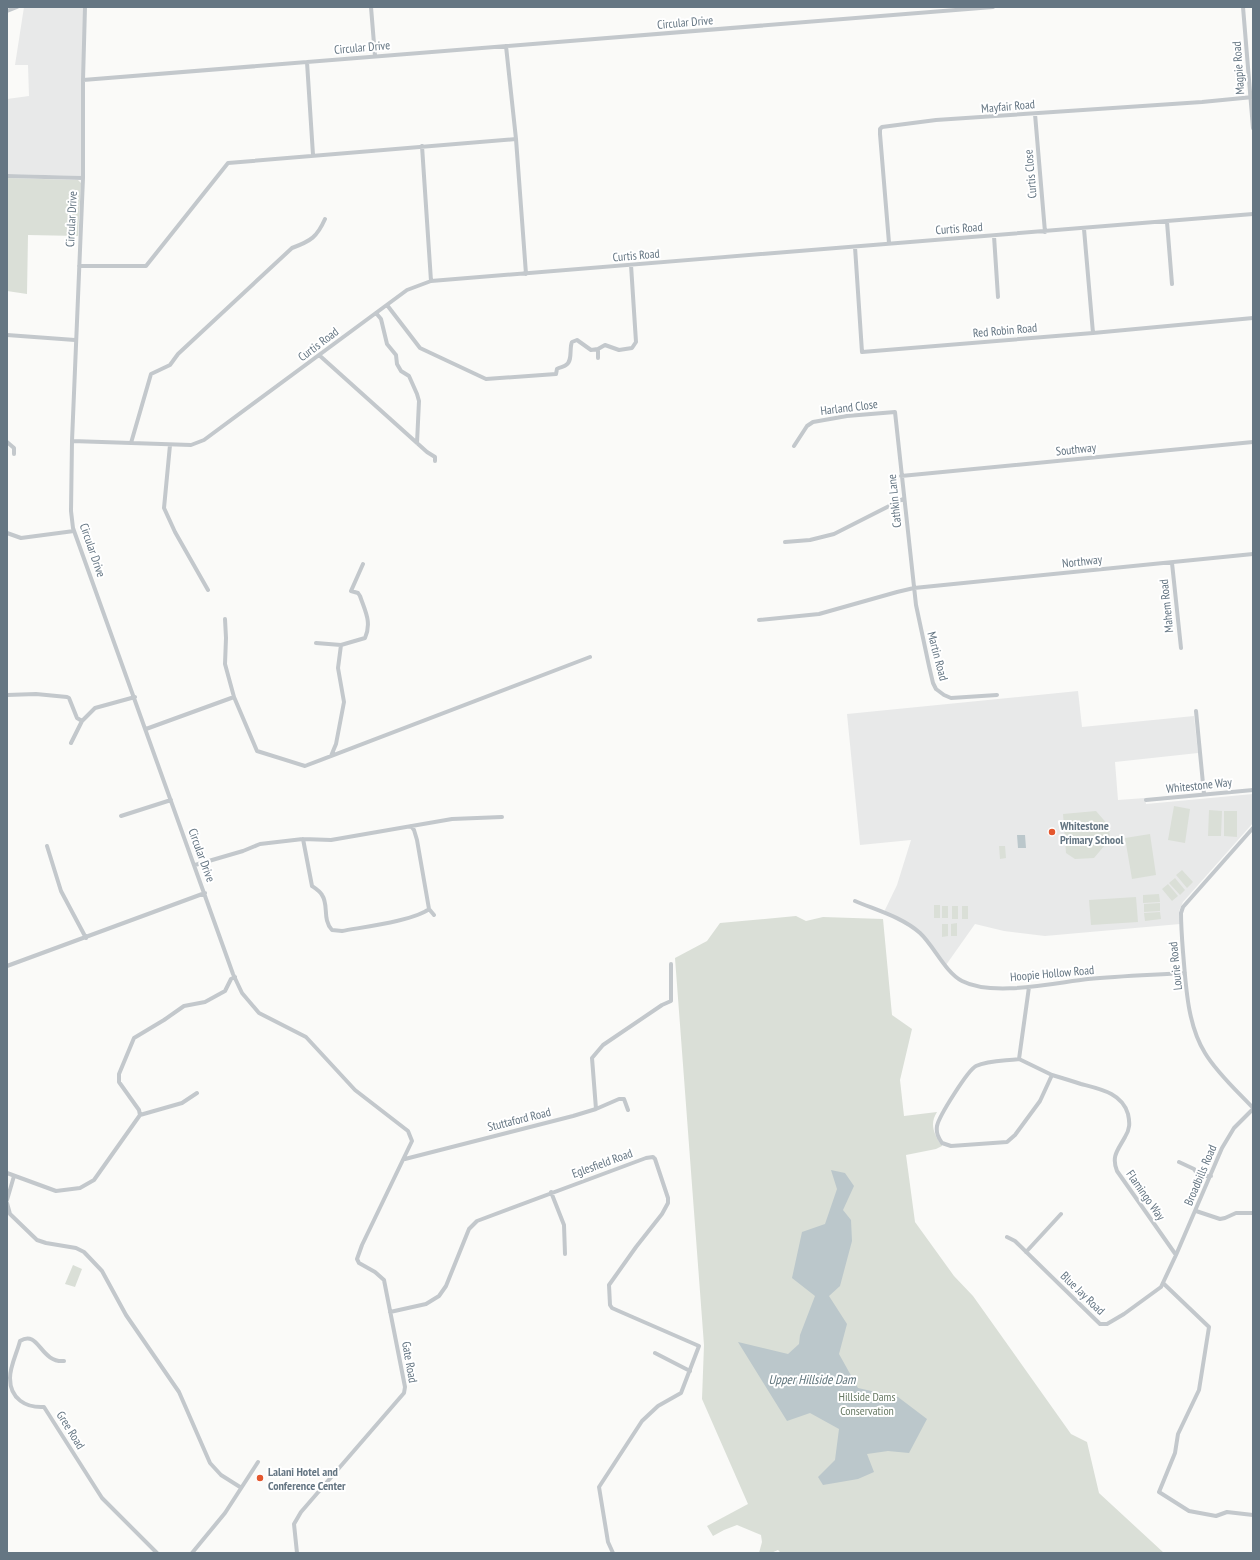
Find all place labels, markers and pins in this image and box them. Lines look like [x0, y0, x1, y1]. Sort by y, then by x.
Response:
place label: Whitestone Primary School [1059, 818, 1124, 847]
marker: Whitestone Primary School [1047, 827, 1057, 837]
place label: Lalani Hotel and Conference Center [268, 1464, 346, 1493]
marker: Lalani Hotel and Conference Center [255, 1473, 265, 1483]

